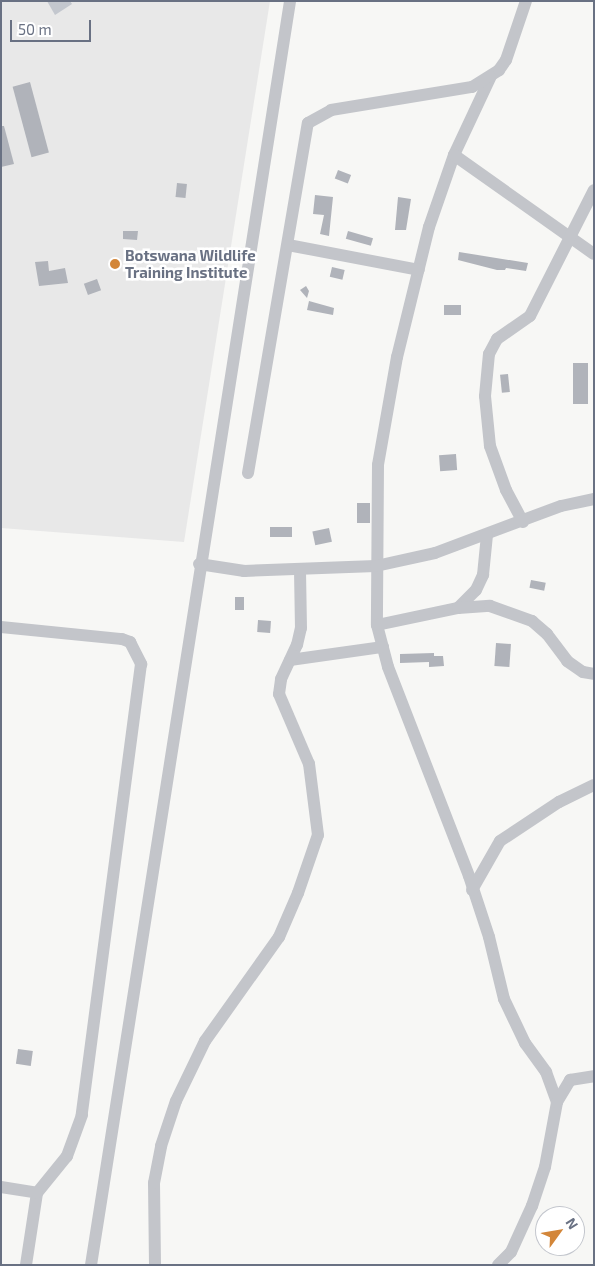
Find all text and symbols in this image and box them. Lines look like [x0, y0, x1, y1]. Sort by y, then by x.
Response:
scale bar [12, 10, 94, 42]
text: 50 m [18, 20, 52, 38]
place label: Botswana Wildlife Training Institute [125, 246, 256, 281]
marker: Botswana Wildlife Training Institute [109, 258, 121, 270]
north arrow [535, 1206, 585, 1256]
text: N [562, 1215, 582, 1232]

